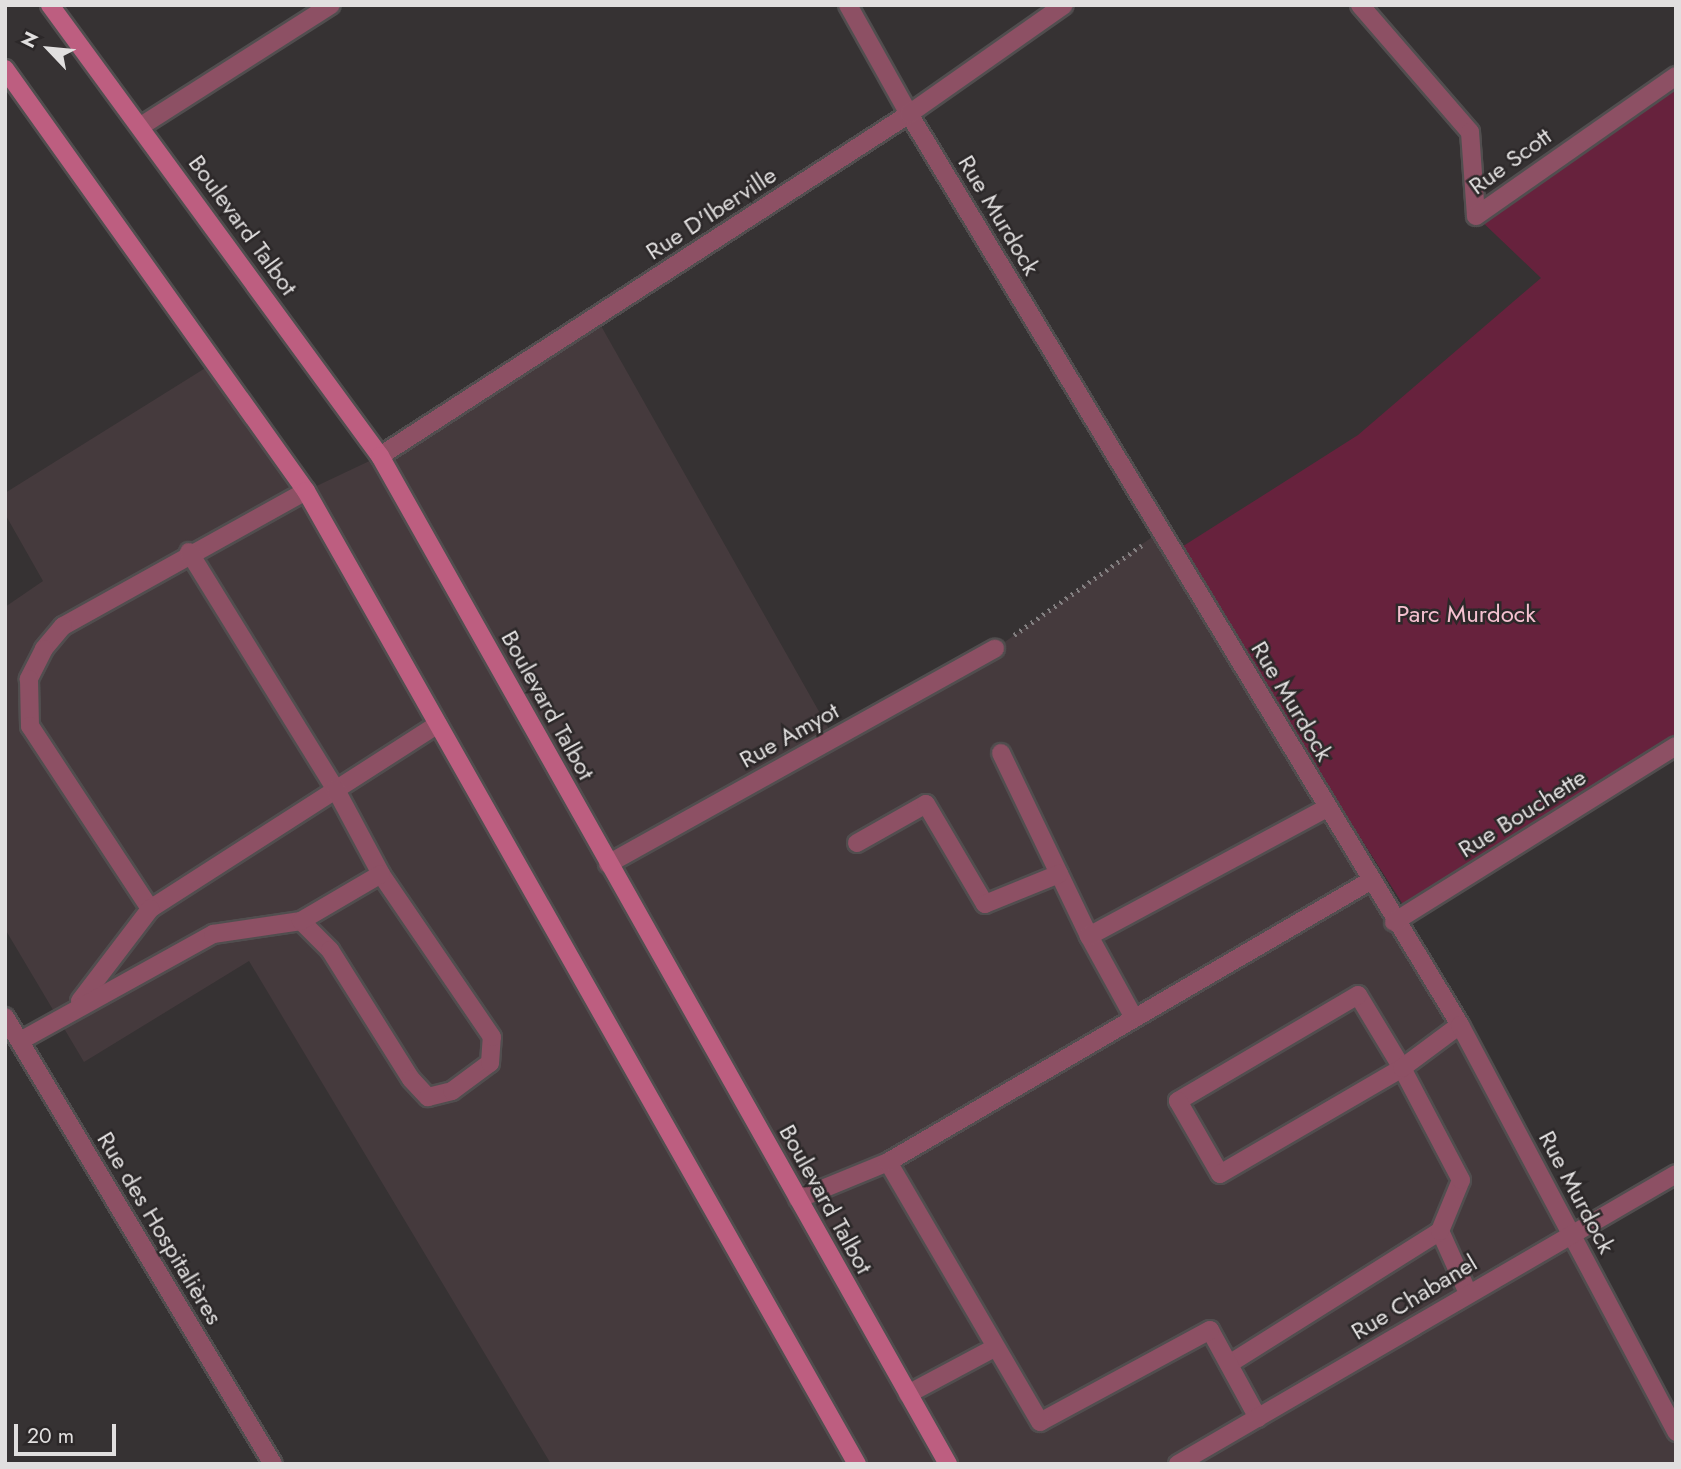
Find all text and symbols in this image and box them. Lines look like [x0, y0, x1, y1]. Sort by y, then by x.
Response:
north arrow [14, 14, 84, 84]
text: N [14, 27, 45, 52]
street label: Rue Scott [1463, 121, 1557, 201]
street label: Boulevard Talbot [183, 149, 303, 301]
street label: Rue Murdock [952, 150, 1046, 280]
street label: Rue D'Iberville [640, 160, 782, 266]
park label: Parc Murdock [1396, 600, 1536, 628]
street label: Boulevard Talbot [495, 625, 601, 785]
street label: Rue Murdock [1245, 636, 1339, 766]
street label: Rue Amyot [734, 696, 844, 774]
street label: Rue Bouchette [1453, 762, 1591, 864]
street label: Boulevard Talbot [773, 1119, 879, 1279]
street label: Rue des Hospitalières [91, 1126, 229, 1330]
street label: Rue Murdock [1533, 1126, 1621, 1258]
street label: Rue Chabanel [1346, 1248, 1482, 1346]
scale bar [18, 1410, 119, 1454]
text: 20 m [27, 1421, 74, 1451]

